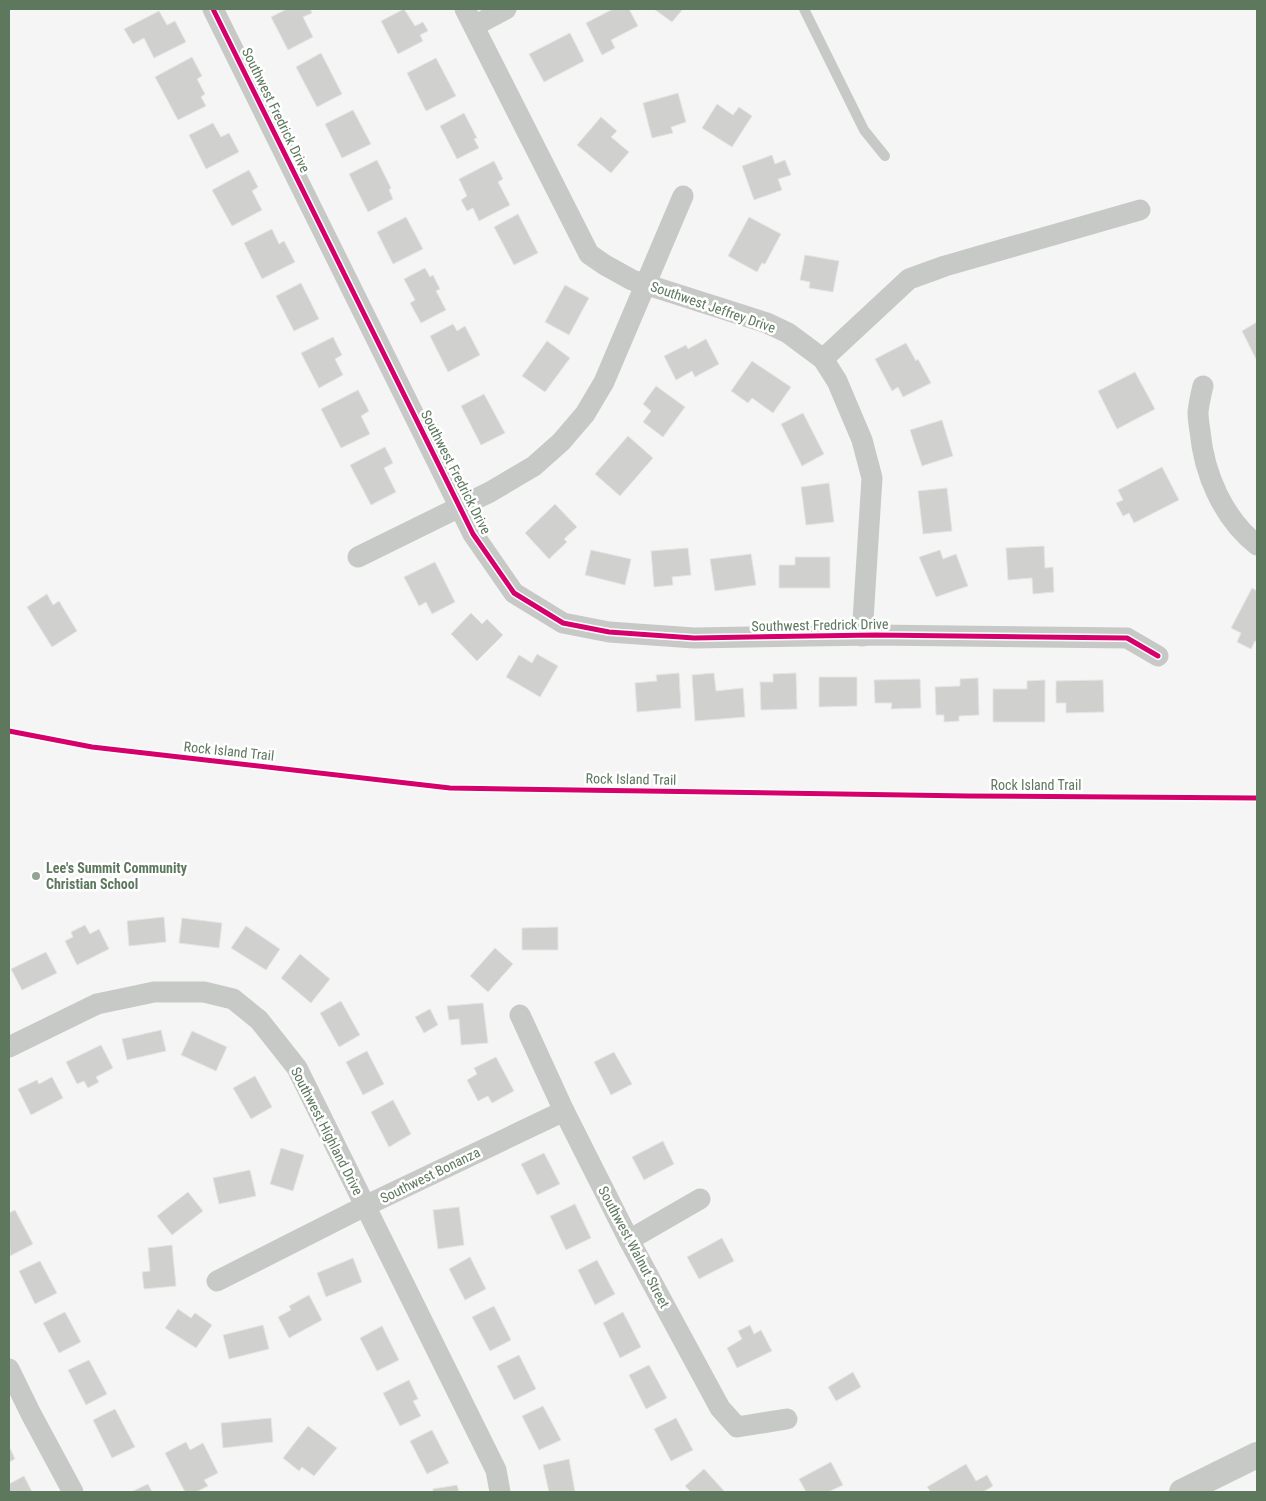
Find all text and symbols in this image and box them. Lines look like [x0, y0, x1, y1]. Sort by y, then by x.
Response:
street label: Southwest Fredrick Drive [239, 45, 313, 175]
street label: Southwest Jeffrey Drive [648, 278, 778, 336]
street label: Southwest Fredrick Drive [418, 407, 494, 537]
street label: Southwest Fredrick Drive [751, 616, 889, 634]
street label: Rock Island Trail [183, 738, 275, 764]
street label: Rock Island Trail [585, 770, 677, 788]
street label: Rock Island Trail [991, 777, 1081, 793]
place label: Lee's Summit Community Christian School [46, 860, 188, 892]
marker: Lee's Summit Community Christian School [30, 870, 42, 882]
street label: Southwest Highland Drive [288, 1064, 366, 1198]
street label: Southwest Bonanza [377, 1144, 483, 1206]
street label: Southwest Walnut Street [595, 1183, 673, 1311]

